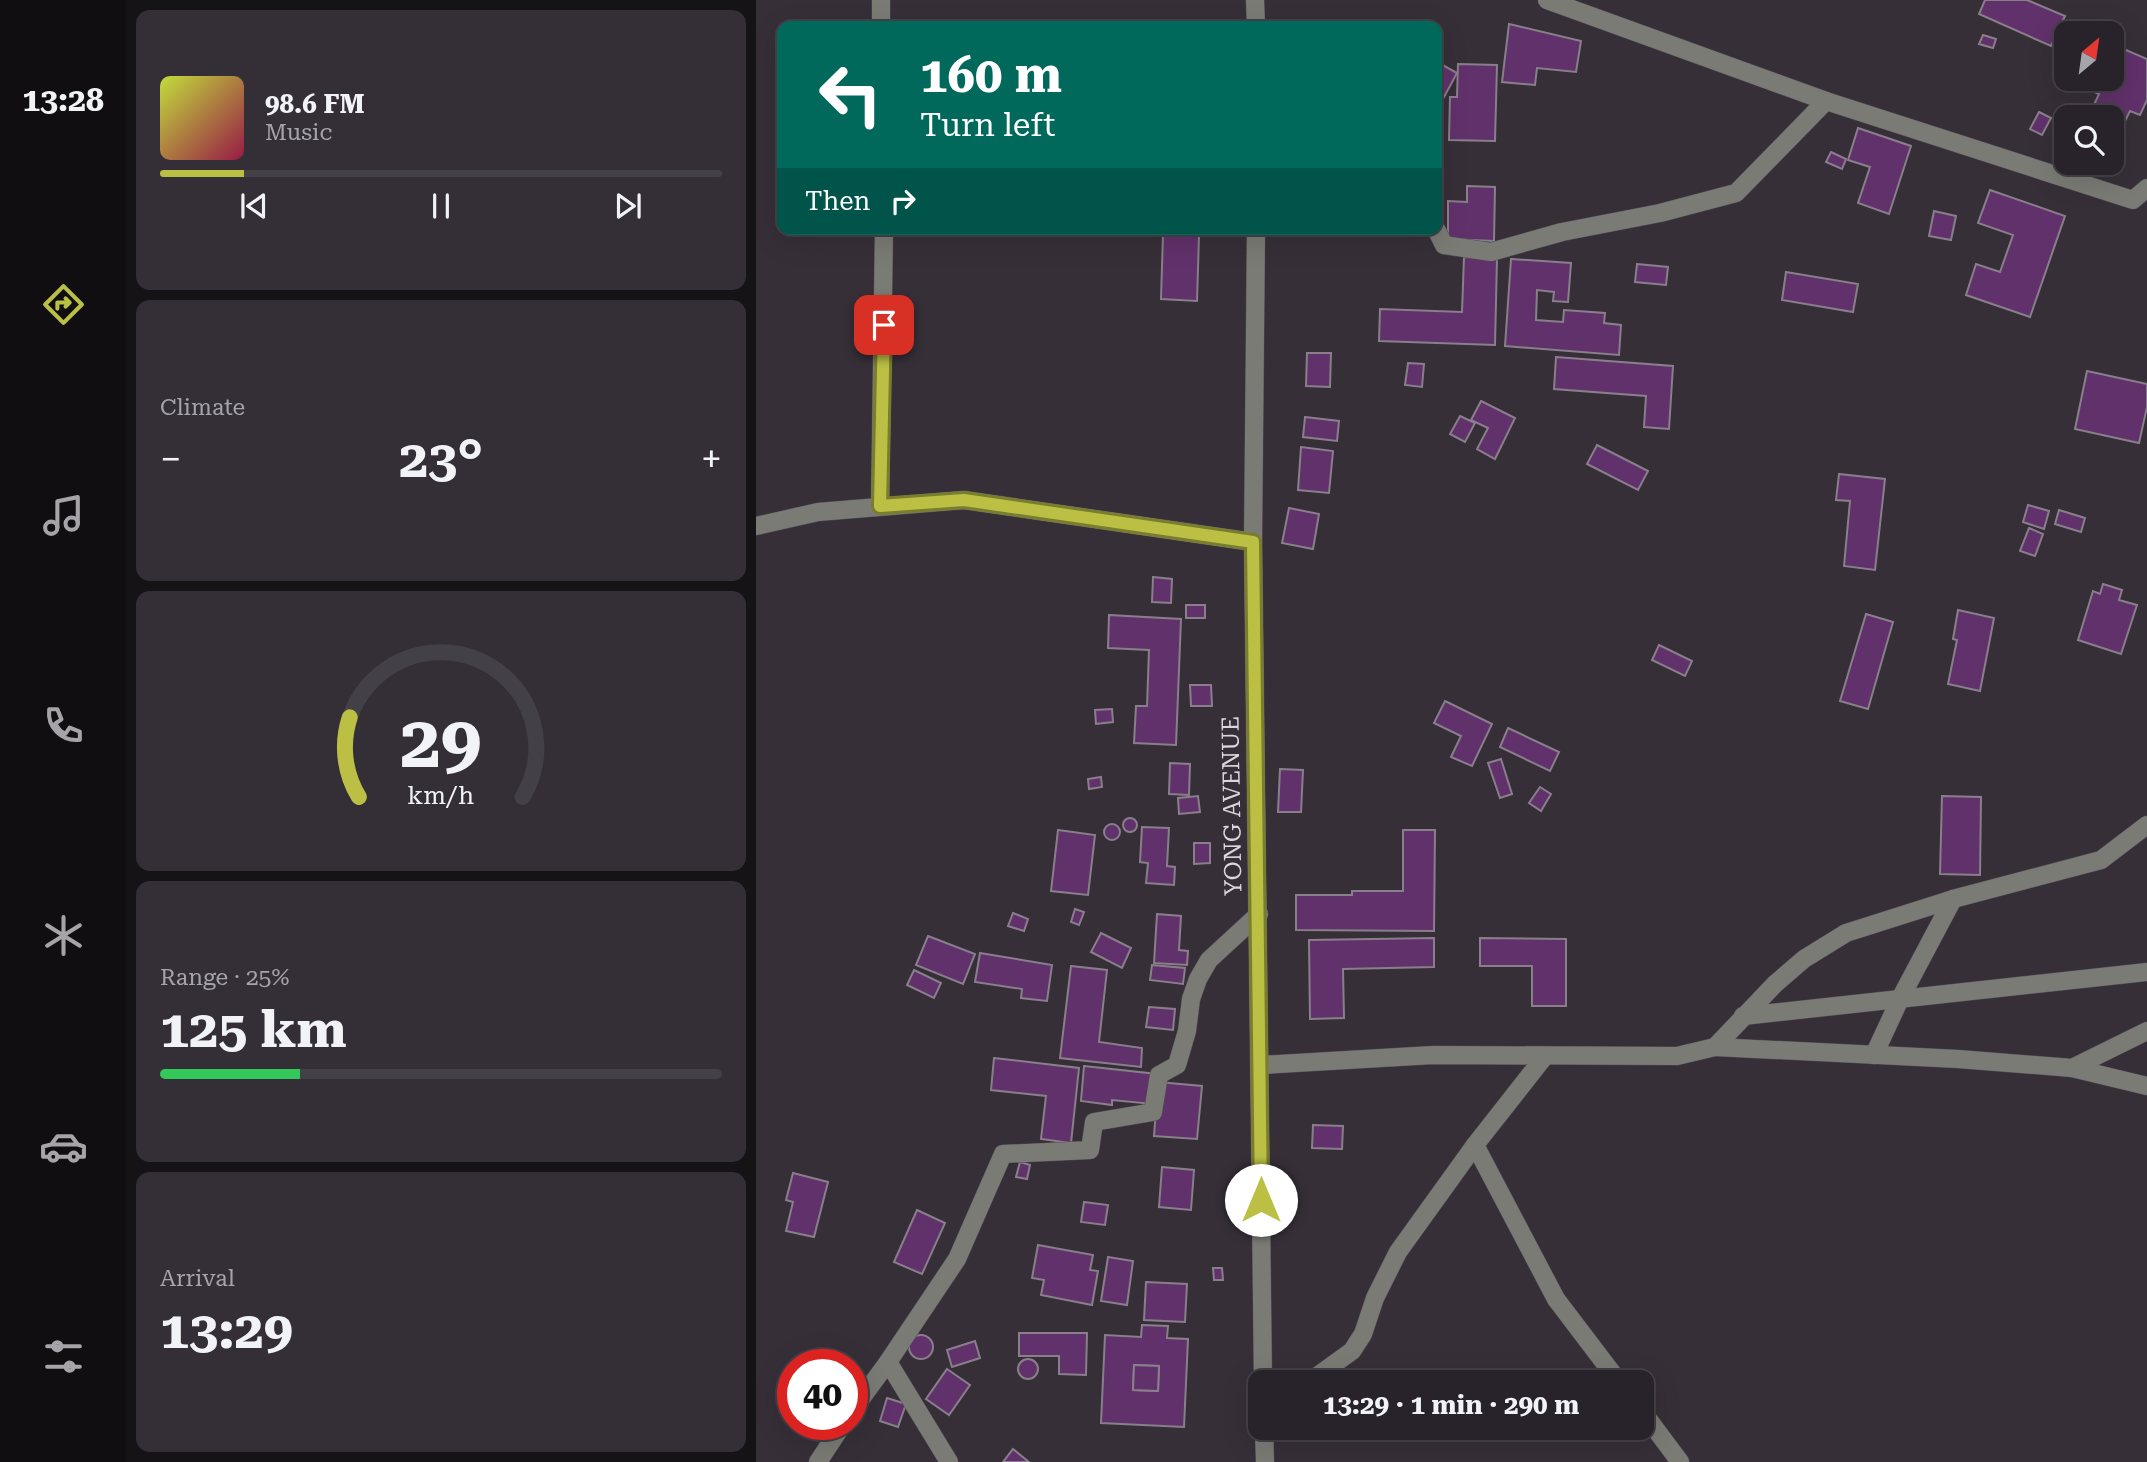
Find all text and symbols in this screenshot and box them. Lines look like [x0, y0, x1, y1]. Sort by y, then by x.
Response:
north arrow [2054, 21, 2124, 91]
map controls [2054, 21, 2124, 175]
text: 160 m [920, 47, 1062, 104]
icon: left [805, 49, 896, 140]
text: 13:28 [22, 81, 104, 119]
text: 98.6 FM [265, 89, 365, 119]
button: search [2054, 105, 2124, 175]
text: Turn left [920, 106, 1055, 144]
text: Music [265, 119, 332, 146]
icon: right [884, 182, 922, 220]
text: Then [805, 186, 870, 216]
icon: previous [235, 187, 273, 225]
icon: pause [422, 187, 460, 225]
icon: next [609, 187, 647, 225]
icon: directions [39, 280, 88, 329]
pin [854, 295, 914, 355]
icon: arrive [865, 306, 903, 344]
text: Climate [160, 394, 245, 421]
text: 23° [399, 429, 483, 490]
text: − [160, 437, 181, 481]
text: + [701, 437, 722, 481]
icon: music [39, 491, 88, 540]
text: 29 [400, 700, 482, 785]
icon: phone [39, 701, 88, 750]
street label: YONG AVENUE [1216, 716, 1248, 896]
text: km/h [408, 781, 474, 810]
icon: climate [39, 911, 88, 960]
text: Range · 25% [160, 964, 289, 991]
text: 125 km [160, 999, 347, 1060]
icon: car [39, 1122, 88, 1171]
position arrow [1224, 1163, 1298, 1237]
text: Arrival [160, 1265, 235, 1292]
text: 13:29 [160, 1300, 293, 1361]
icon: filters [39, 1332, 88, 1381]
speed limit sign: 40 [777, 1349, 868, 1440]
text: 13:29 · 1 min · 290 m [1323, 1390, 1579, 1420]

